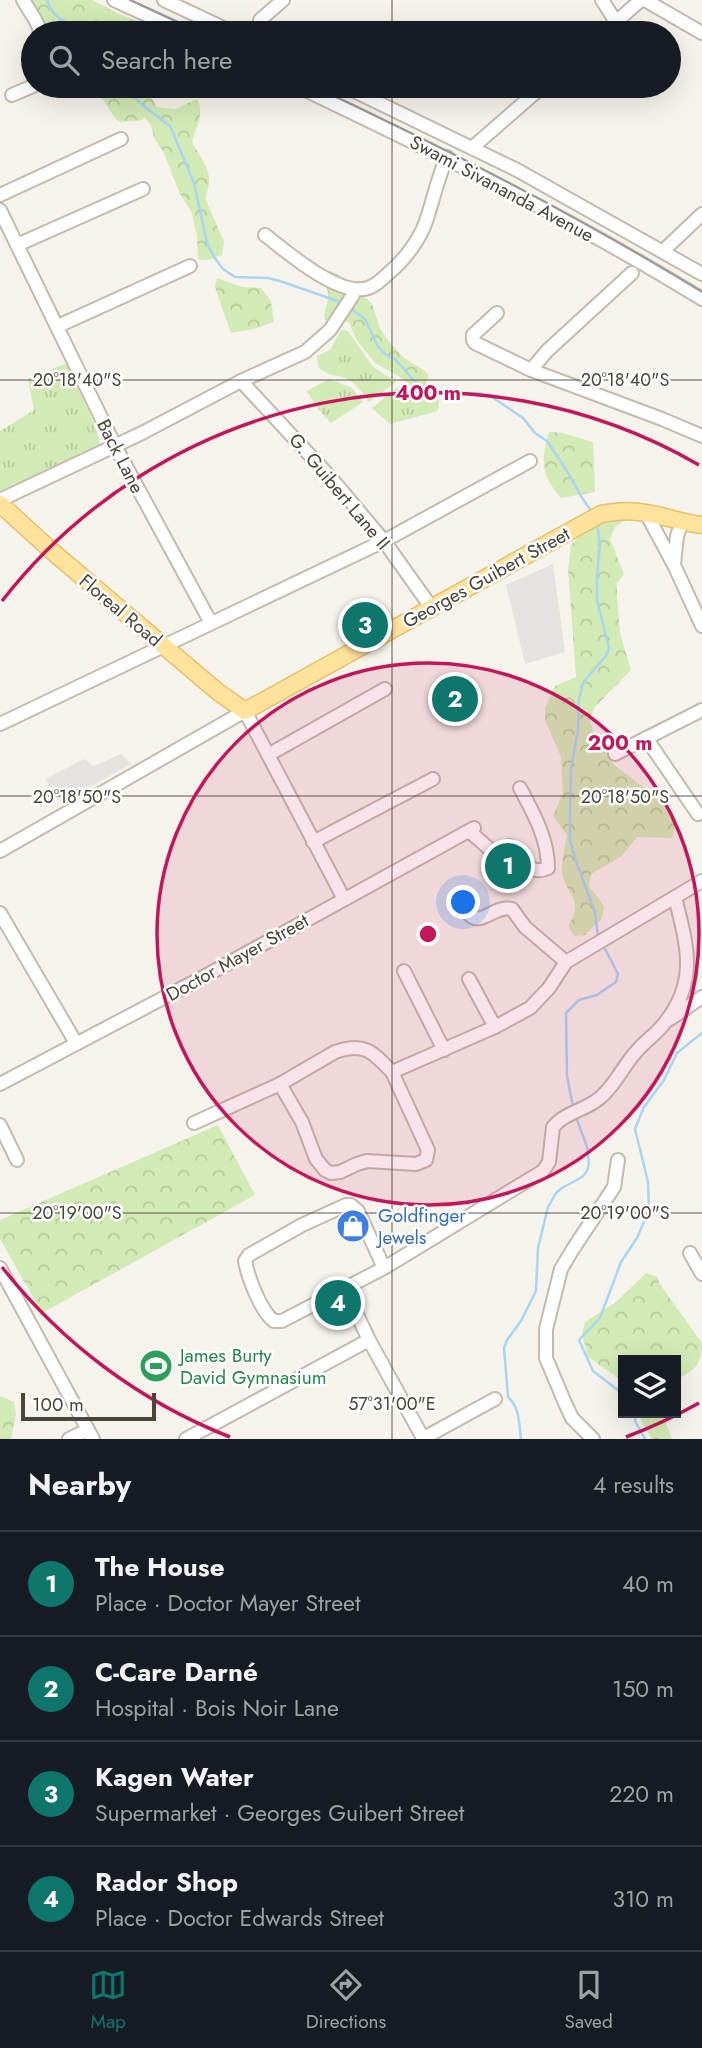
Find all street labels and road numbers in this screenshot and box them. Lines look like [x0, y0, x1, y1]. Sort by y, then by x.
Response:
street label: Swami Sivananda Avenue [405, 128, 599, 249]
street label: Back Lane [90, 414, 151, 498]
street label: G. Guibert Lane II [283, 427, 397, 556]
street label: Georges Guibert Street [398, 520, 575, 635]
street label: Floreal Road [74, 568, 168, 653]
street label: Doctor Mayer Street [161, 907, 314, 1008]

